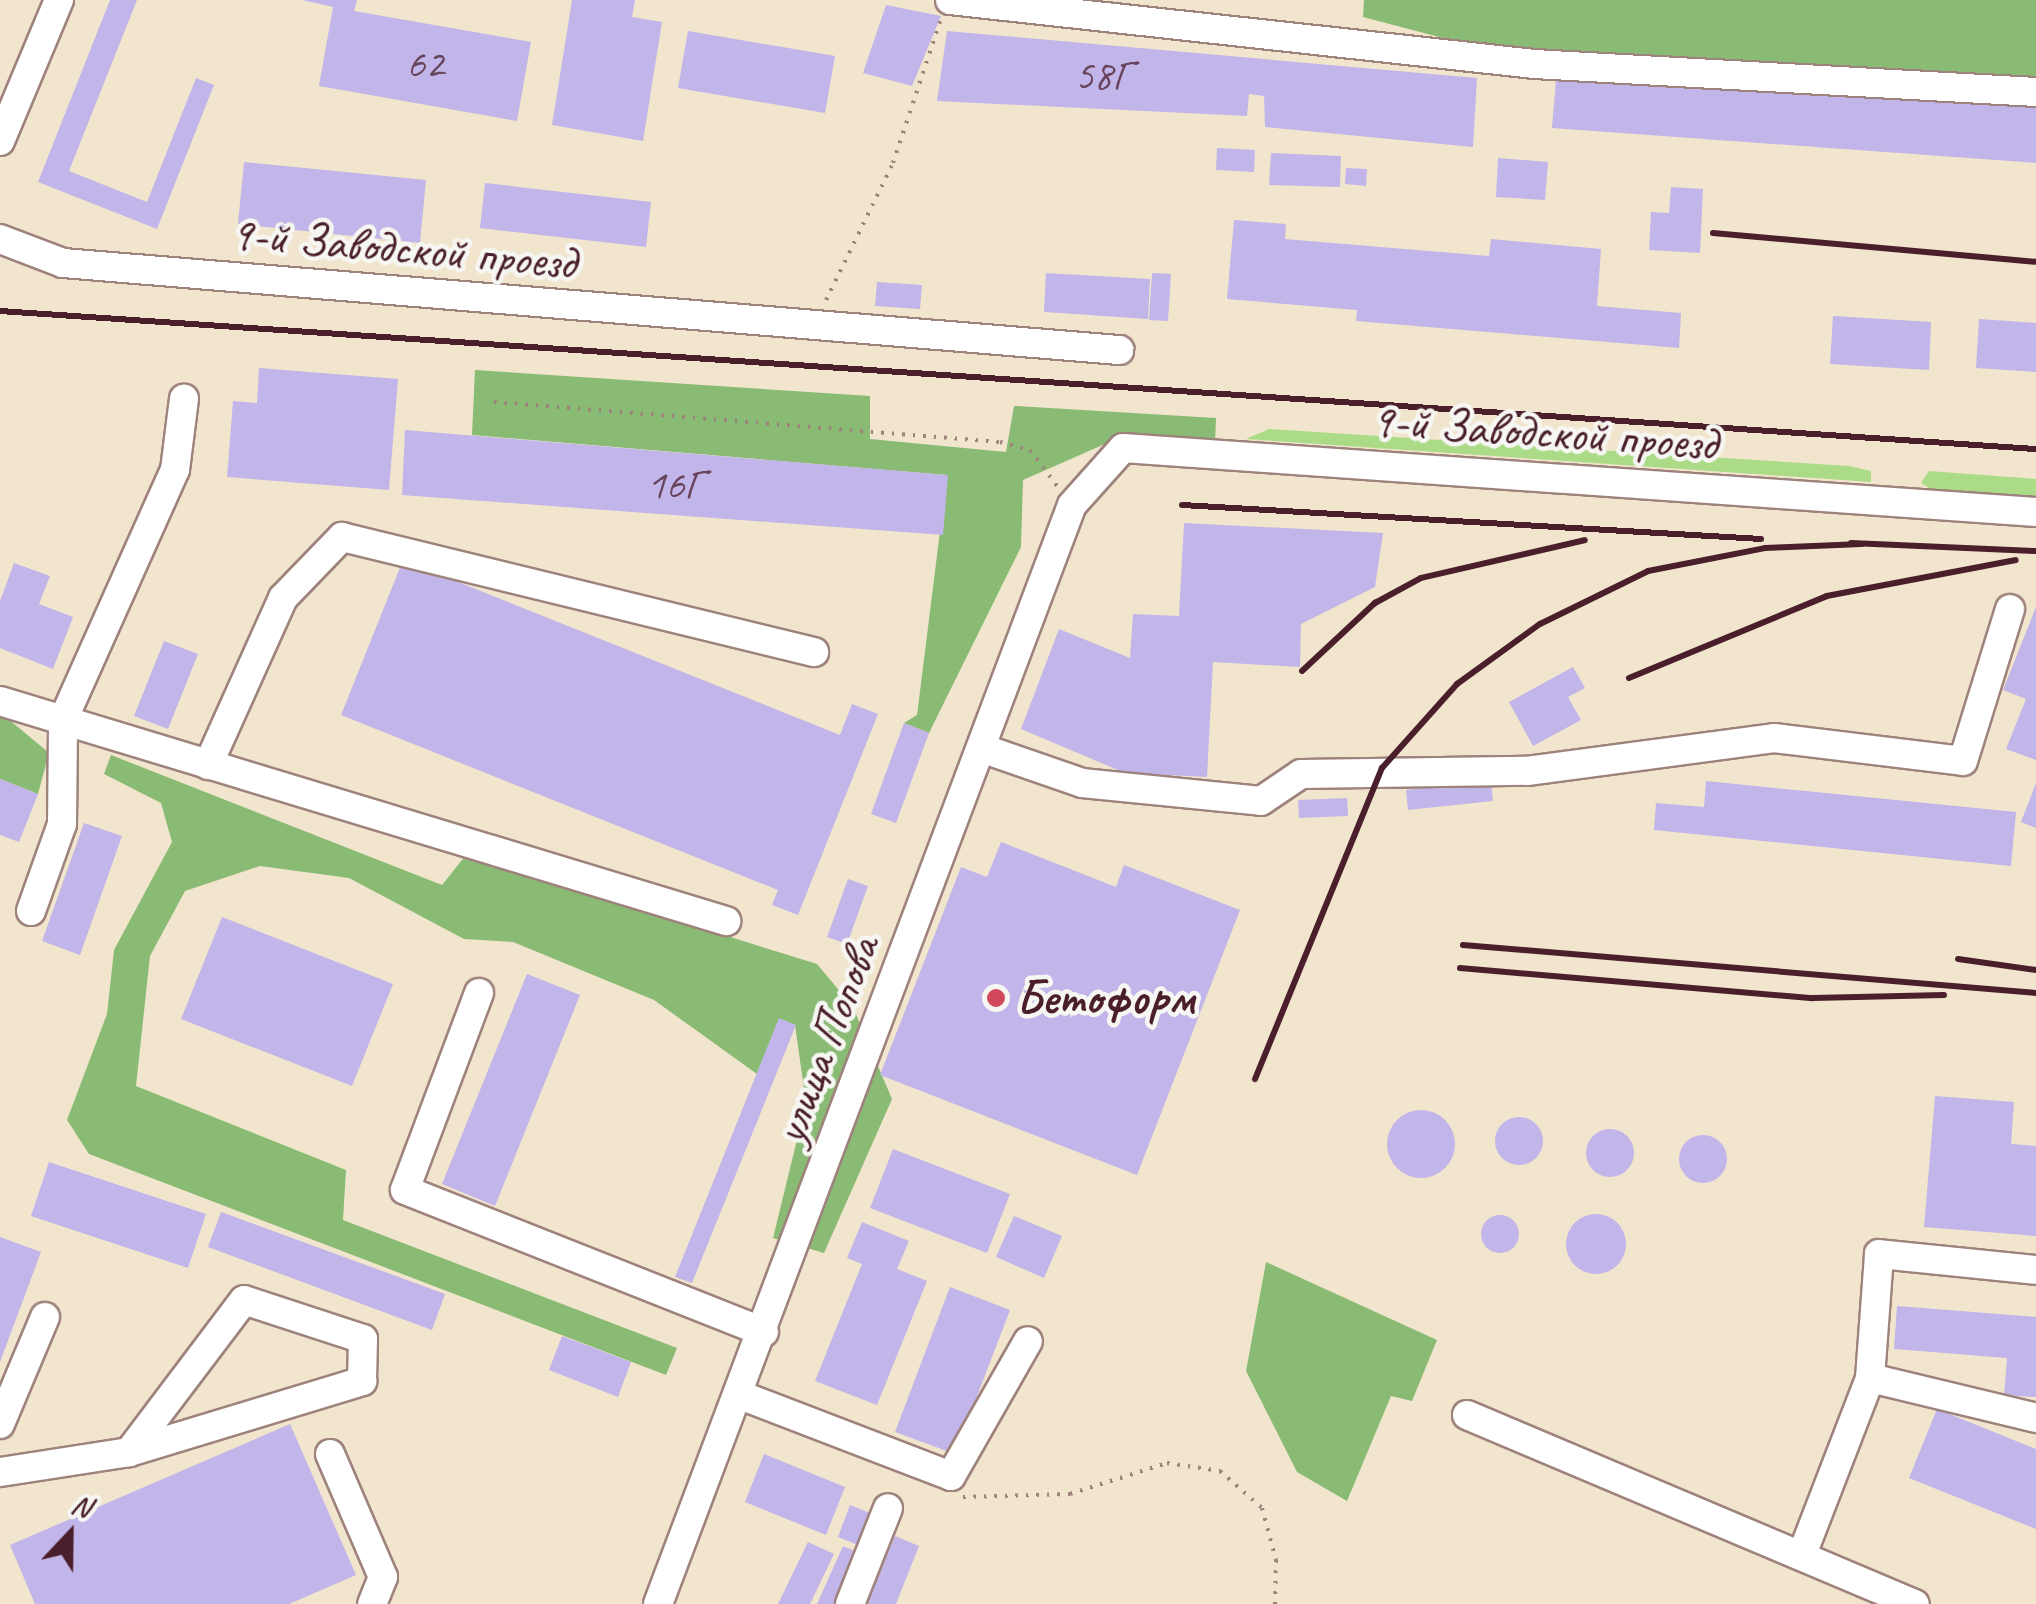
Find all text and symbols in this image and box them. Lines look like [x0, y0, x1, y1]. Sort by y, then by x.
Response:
house number: 62 [406, 39, 444, 89]
house number: 58Г [1074, 51, 1132, 101]
street label: 9-й Заводской проезд [228, 204, 578, 292]
street label: 9-й Заводской проезд [1369, 391, 1719, 473]
house number: 16Г [646, 460, 704, 510]
street label: улица Попова [760, 928, 892, 1152]
place label: Бетоформ [1016, 969, 1195, 1027]
marker: Бетоформ [985, 987, 1007, 1009]
north arrow [20, 1484, 120, 1584]
text: N [67, 1486, 96, 1525]

